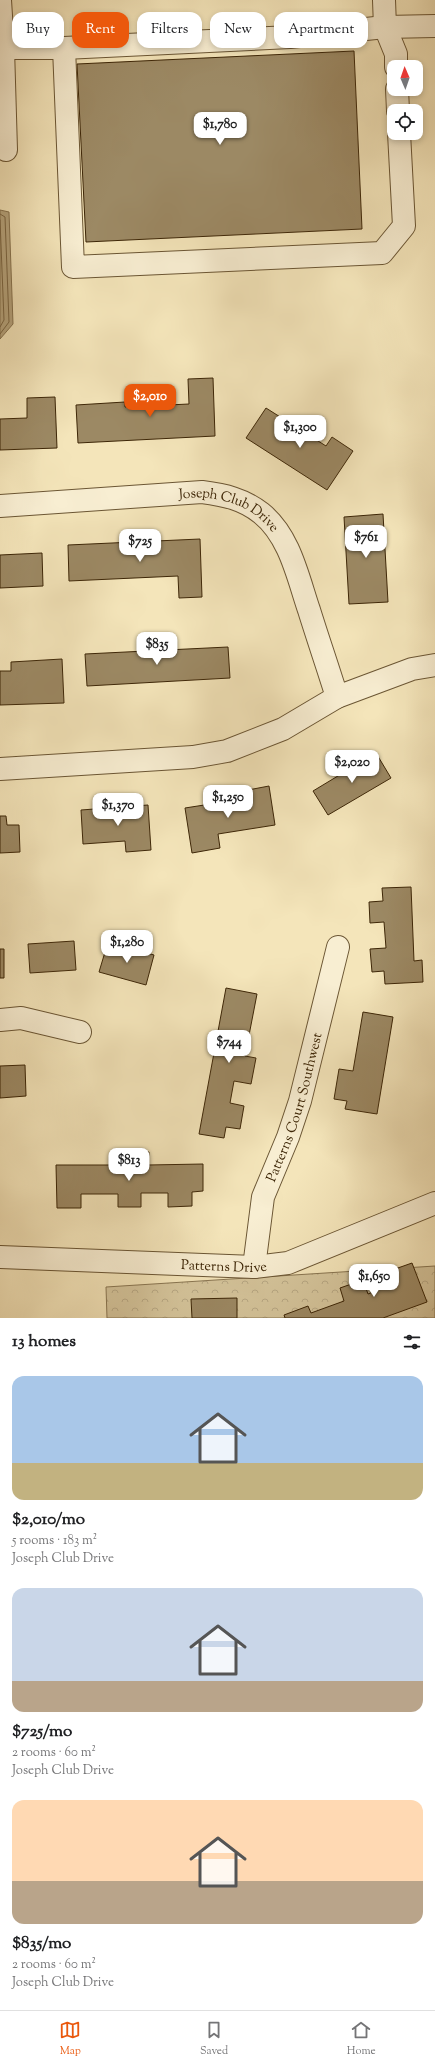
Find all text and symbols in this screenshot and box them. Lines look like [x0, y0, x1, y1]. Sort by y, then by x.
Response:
chip: Buy [12, 12, 64, 48]
chip: Rent [72, 12, 129, 48]
chip: Filters [137, 12, 202, 48]
chip: New [210, 12, 266, 48]
chip: Apartment [274, 12, 368, 48]
north arrow [387, 60, 423, 96]
map controls [387, 60, 423, 140]
button: locate [387, 104, 423, 140]
pin: $1,780 [187, 112, 253, 146]
text: $1,780 [203, 116, 237, 134]
pin: $2,010 [117, 384, 183, 418]
text: $2,010 [133, 388, 167, 406]
pin: $1,300 [267, 415, 333, 449]
text: $1,300 [283, 419, 317, 437]
street label: Joseph Club Drive [177, 484, 283, 537]
pin: $761 [342, 525, 390, 559]
pin: $725 [116, 529, 164, 563]
text: $761 [354, 529, 378, 547]
text: $725 [128, 533, 152, 551]
pin: $835 [133, 632, 181, 666]
text: $835 [145, 636, 169, 654]
pin: $2,020 [319, 750, 385, 784]
text: $2,020 [334, 754, 370, 772]
pin: $1,250 [195, 785, 261, 819]
text: $1,250 [212, 789, 244, 807]
pin: $1,370 [85, 793, 151, 827]
text: $1,370 [102, 797, 135, 815]
pin: $1,280 [94, 930, 160, 964]
text: $1,280 [110, 934, 144, 952]
pin: $744 [205, 1030, 253, 1064]
street label: Patterns Court Southwest [262, 1031, 329, 1185]
text: $744 [216, 1034, 242, 1052]
pin: $813 [105, 1148, 153, 1182]
text: $813 [117, 1152, 141, 1170]
street label: Patterns Drive [180, 1256, 268, 1279]
pin: $1,650 [341, 1264, 407, 1298]
text: $1,650 [358, 1268, 390, 1286]
text: 13 homes [12, 1330, 76, 1354]
icon: filters [401, 1331, 423, 1353]
icon: home [182, 1402, 254, 1474]
text: $2,010/mo [12, 1508, 85, 1532]
text: 5 rooms · 183 m² [12, 1532, 97, 1550]
text: Joseph Club Drive [12, 1550, 114, 1568]
icon: home [182, 1614, 254, 1686]
text: $725/mo [12, 1720, 72, 1744]
text: 2 rooms · 60 m² [12, 1744, 96, 1762]
text: Joseph Club Drive [12, 1762, 114, 1780]
icon: home [182, 1826, 254, 1898]
text: $835/mo [12, 1932, 71, 1956]
text: 2 rooms · 60 m² [12, 1956, 96, 1974]
text: Joseph Club Drive [12, 1974, 114, 1992]
tab: Map [59, 2019, 81, 2059]
tab: Saved [200, 2019, 228, 2059]
tab: Home [347, 2019, 376, 2059]

